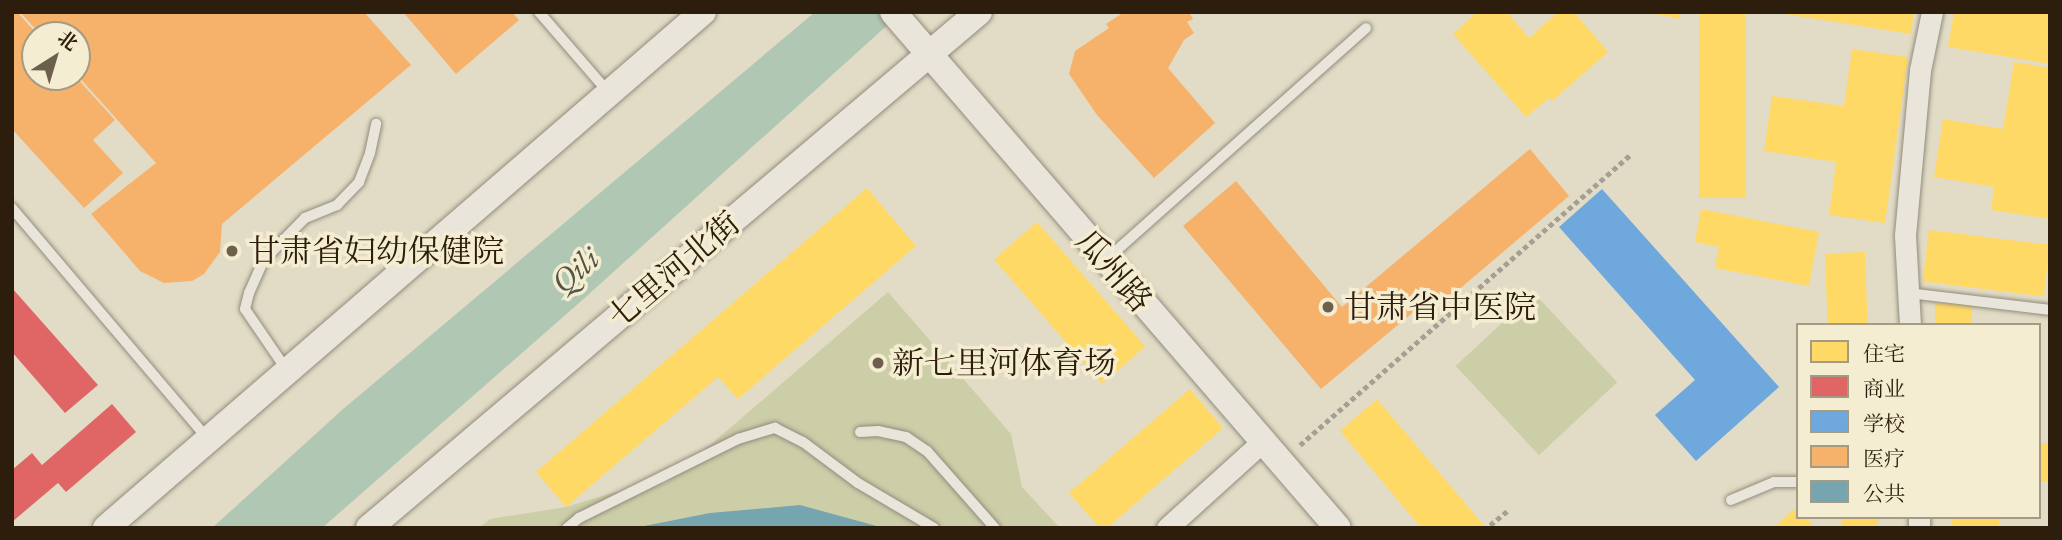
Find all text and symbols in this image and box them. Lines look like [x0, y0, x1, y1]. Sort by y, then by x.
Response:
north arrow [21, 21, 91, 91]
text: 北 [53, 25, 83, 56]
street label: 七里河北街 [600, 204, 748, 336]
street label: 瓜州路 [1068, 222, 1160, 320]
place label: 甘肃省妇幼保健院 [248, 232, 504, 270]
water label: Qili [543, 238, 607, 302]
marker: 甘肃省妇幼保健院 [222, 241, 242, 261]
place label: 甘肃省中医院 [1344, 288, 1536, 326]
marker: 甘肃省中医院 [1318, 297, 1338, 317]
legend [1796, 323, 2041, 519]
text: 住宅 [1863, 340, 1905, 367]
place label: 新七里河体育场 [892, 344, 1116, 382]
marker: 新七里河体育场 [870, 355, 886, 371]
text: 商业 [1863, 375, 1905, 402]
text: 学校 [1863, 410, 1905, 437]
text: 医疗 [1863, 445, 1905, 472]
text: 公共 [1863, 480, 1905, 507]

